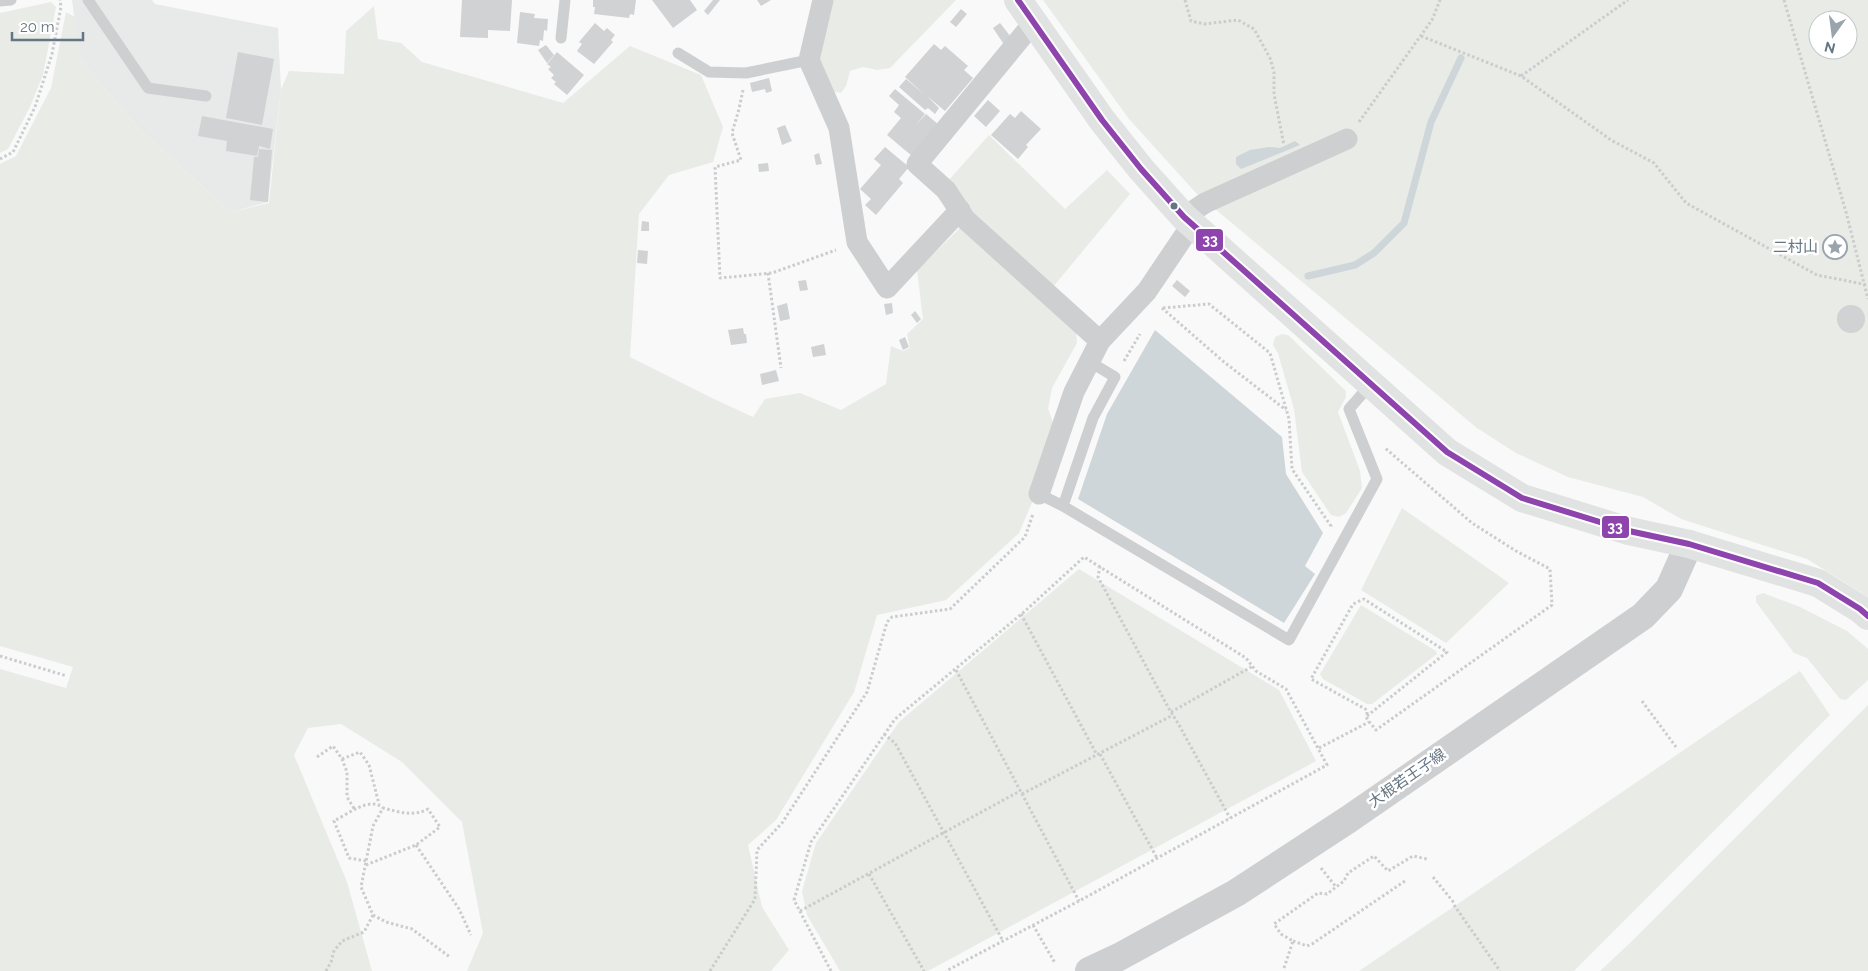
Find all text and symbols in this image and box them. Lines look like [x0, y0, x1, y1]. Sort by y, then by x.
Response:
scale bar [12, 10, 84, 42]
north arrow [1808, 10, 1858, 60]
text: 20 m [20, 18, 55, 36]
text: N [1823, 39, 1837, 57]
unlabelled marker [1169, 201, 1179, 211]
line badge: 33 [1195, 228, 1224, 252]
text: 33 [1202, 232, 1218, 248]
place icon: 二村山 [1822, 234, 1848, 260]
place label: 二村山 [1773, 238, 1818, 256]
line badge: 33 [1601, 515, 1630, 539]
text: 33 [1607, 519, 1623, 535]
street label: 大根若王子線 [1365, 745, 1449, 811]

